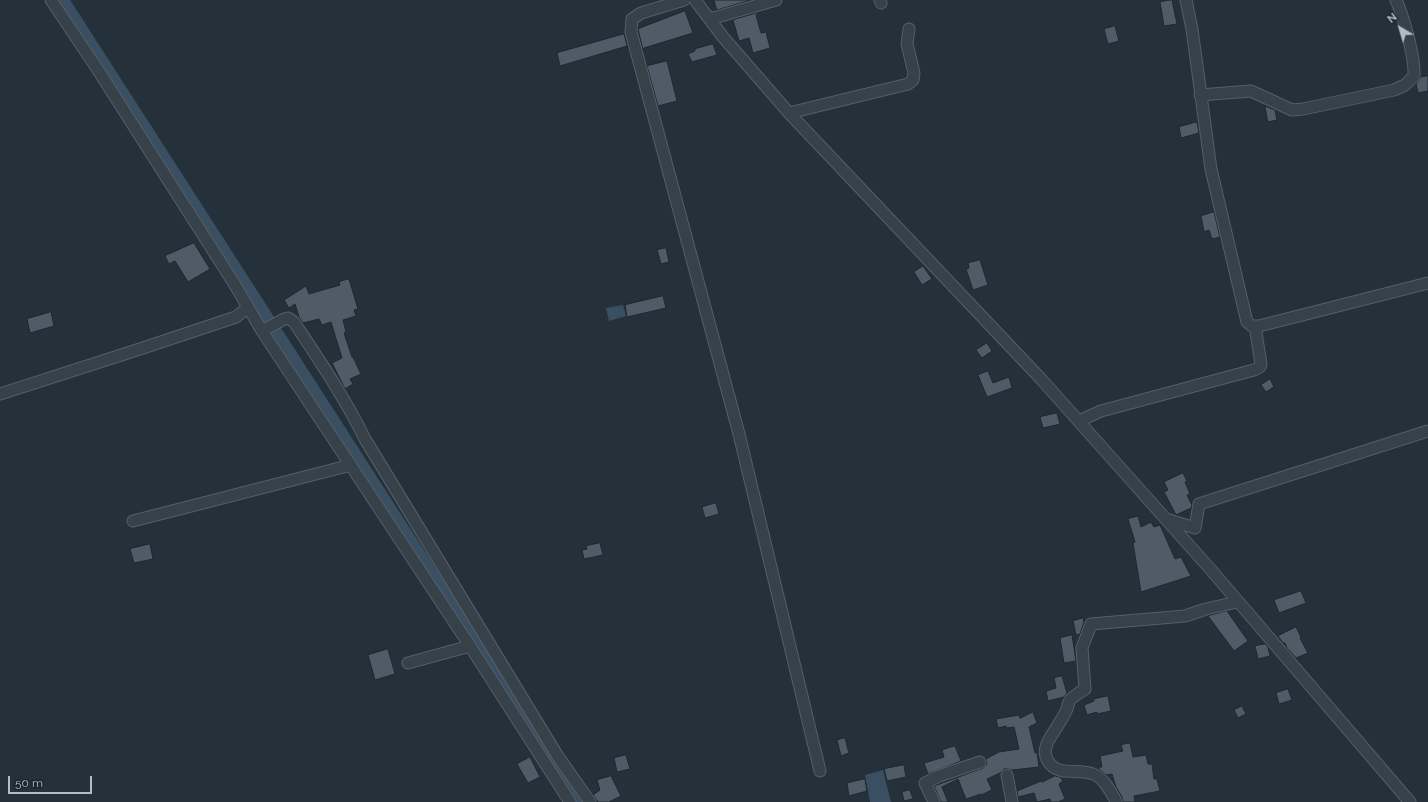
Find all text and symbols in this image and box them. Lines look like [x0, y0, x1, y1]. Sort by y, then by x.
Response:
north arrow [1380, 8, 1420, 48]
text: N [1385, 10, 1400, 26]
scale bar [10, 768, 94, 794]
text: 50 m [15, 776, 43, 790]

